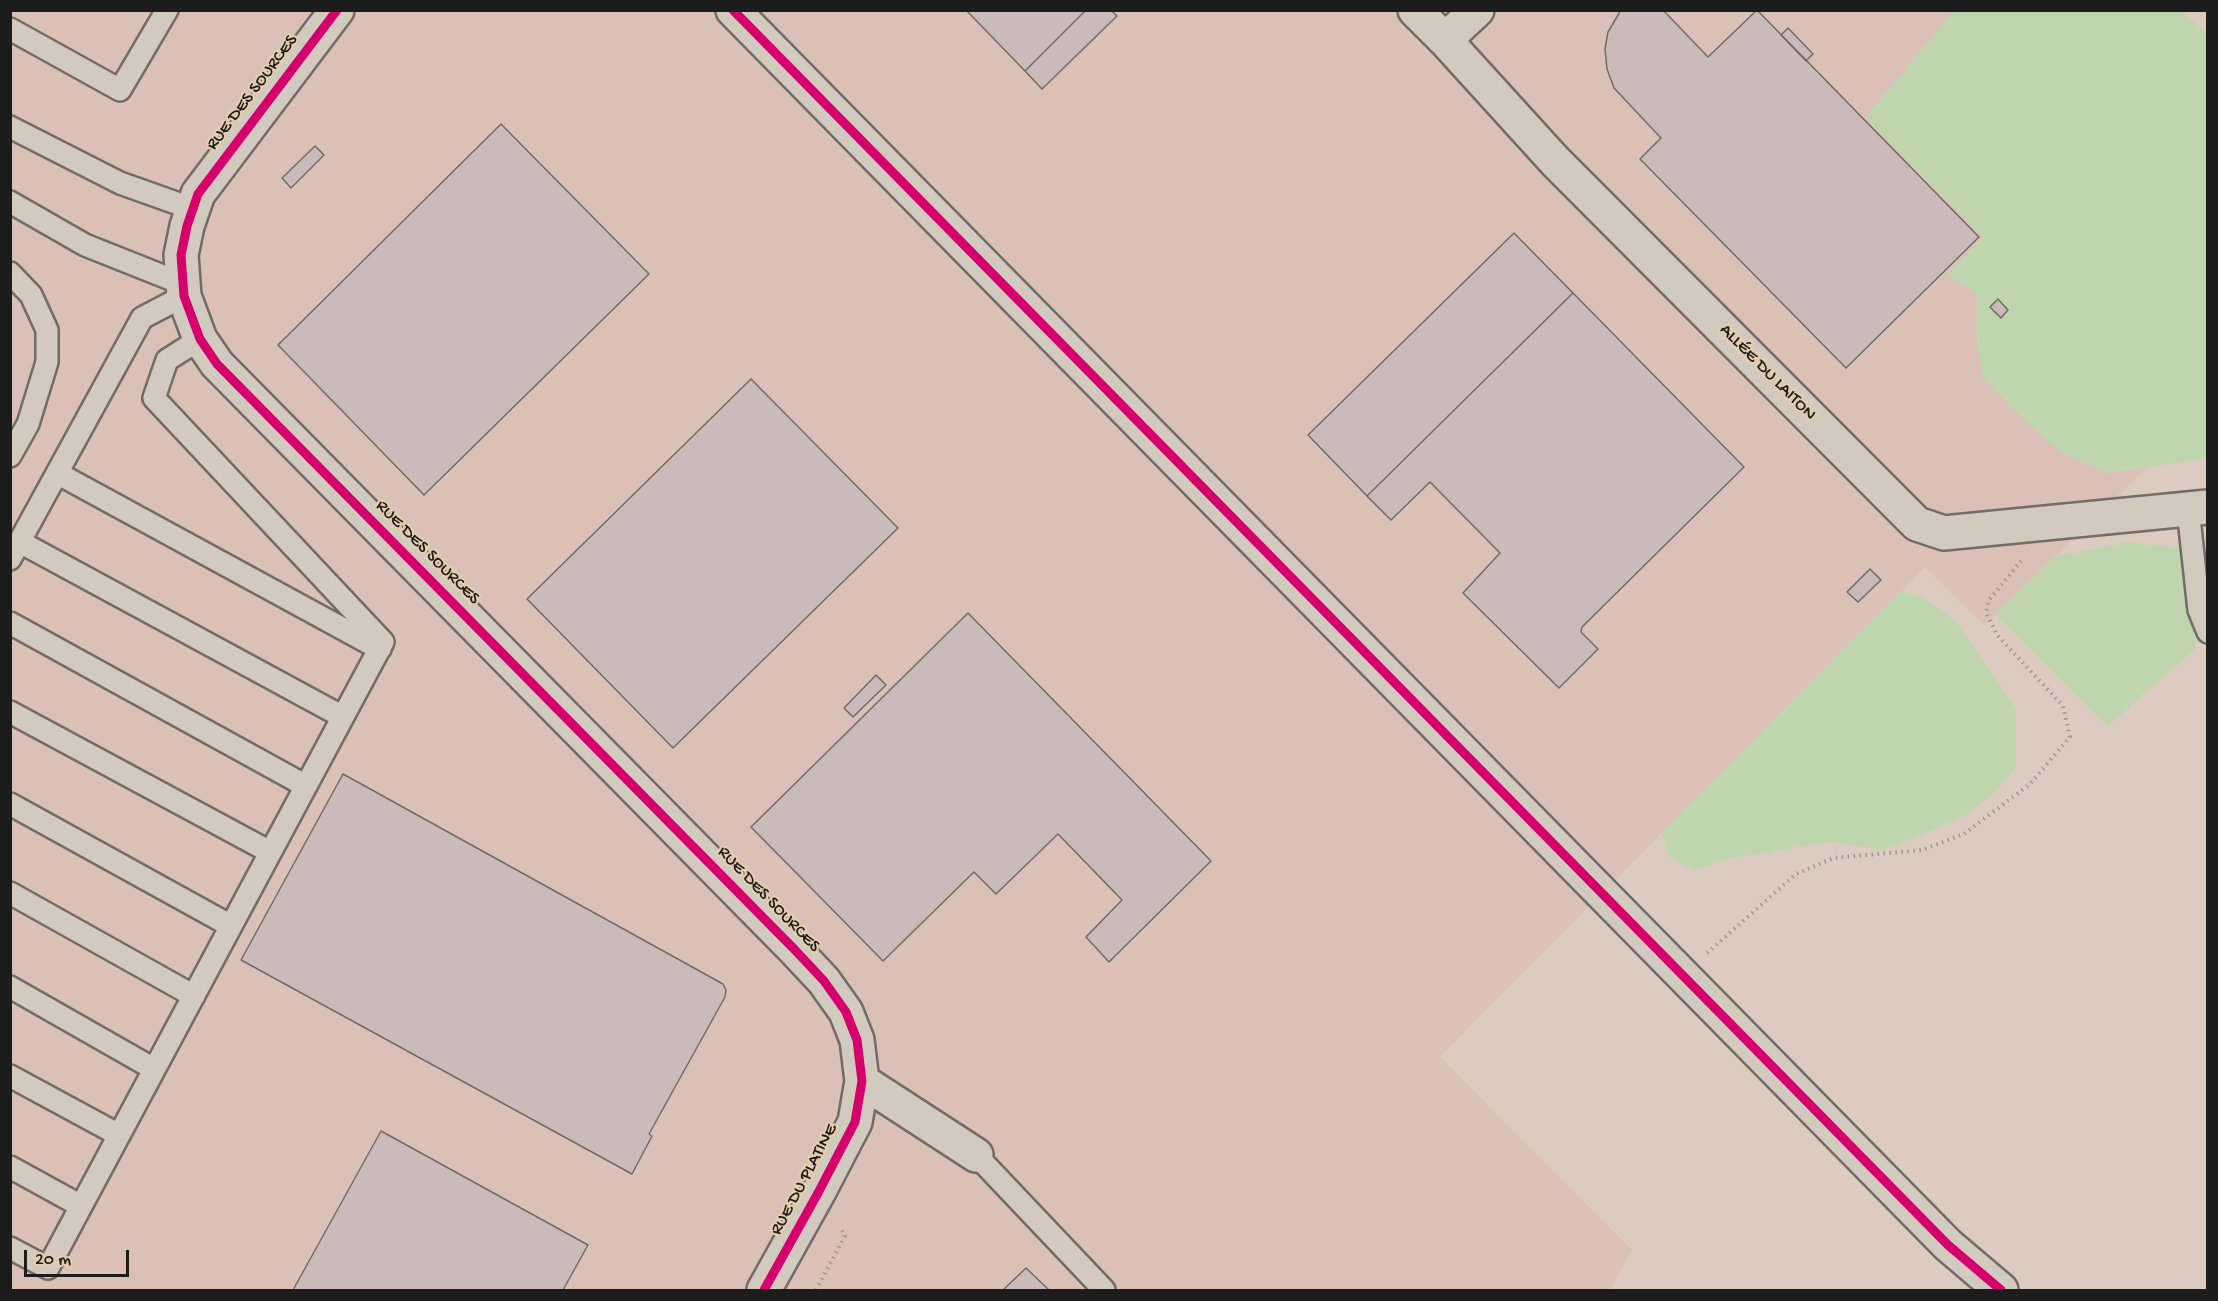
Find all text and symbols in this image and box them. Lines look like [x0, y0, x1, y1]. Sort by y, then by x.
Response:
street label: RUE DES SOURCES [202, 31, 304, 155]
street label: ALLÉE DU LAITON [1714, 320, 1820, 426]
street label: RUE DES SOURCES [370, 496, 484, 610]
street label: RUE DES SOURCES [712, 842, 824, 958]
street label: RUE DU PLATINE [767, 1121, 843, 1239]
scale bar [27, 1238, 132, 1276]
text: 20 m [35, 1250, 71, 1271]

